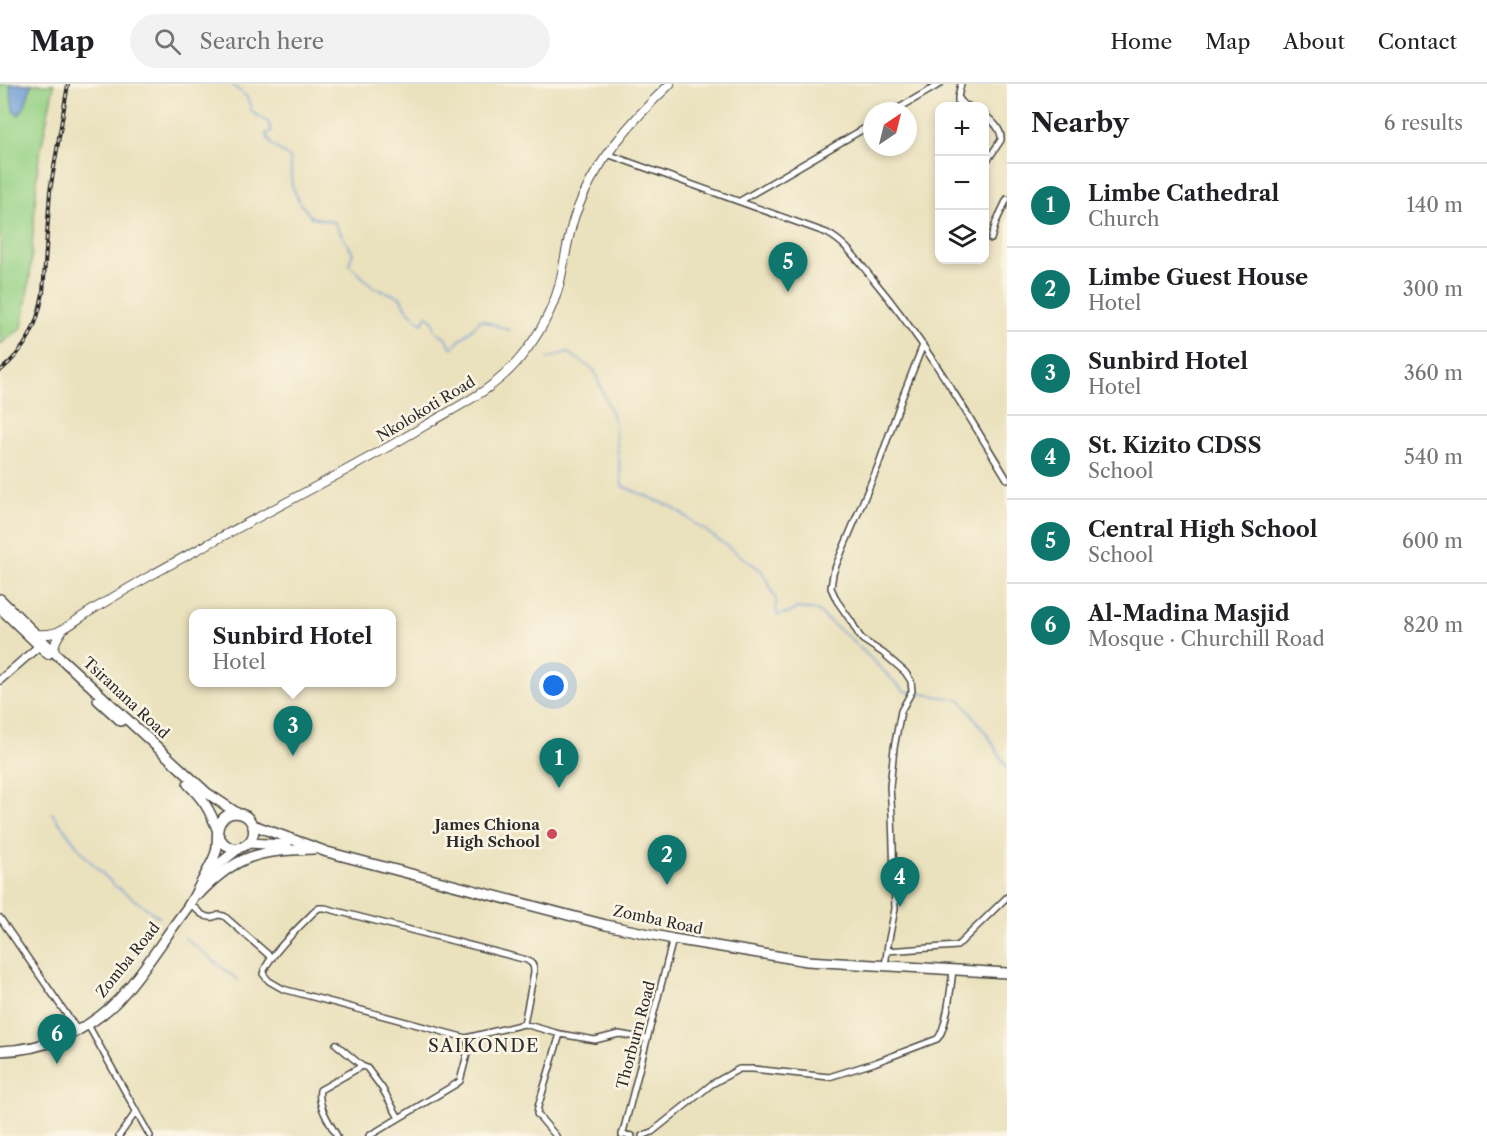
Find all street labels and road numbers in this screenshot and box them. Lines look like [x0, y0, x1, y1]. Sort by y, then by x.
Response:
street label: Nkolokoti Road [373, 372, 478, 445]
street label: Tsiranana Road [79, 653, 173, 742]
street label: Zomba Road [612, 901, 705, 938]
street label: Zomba Road [92, 918, 164, 1001]
street label: Thorburn Road [612, 979, 659, 1091]

